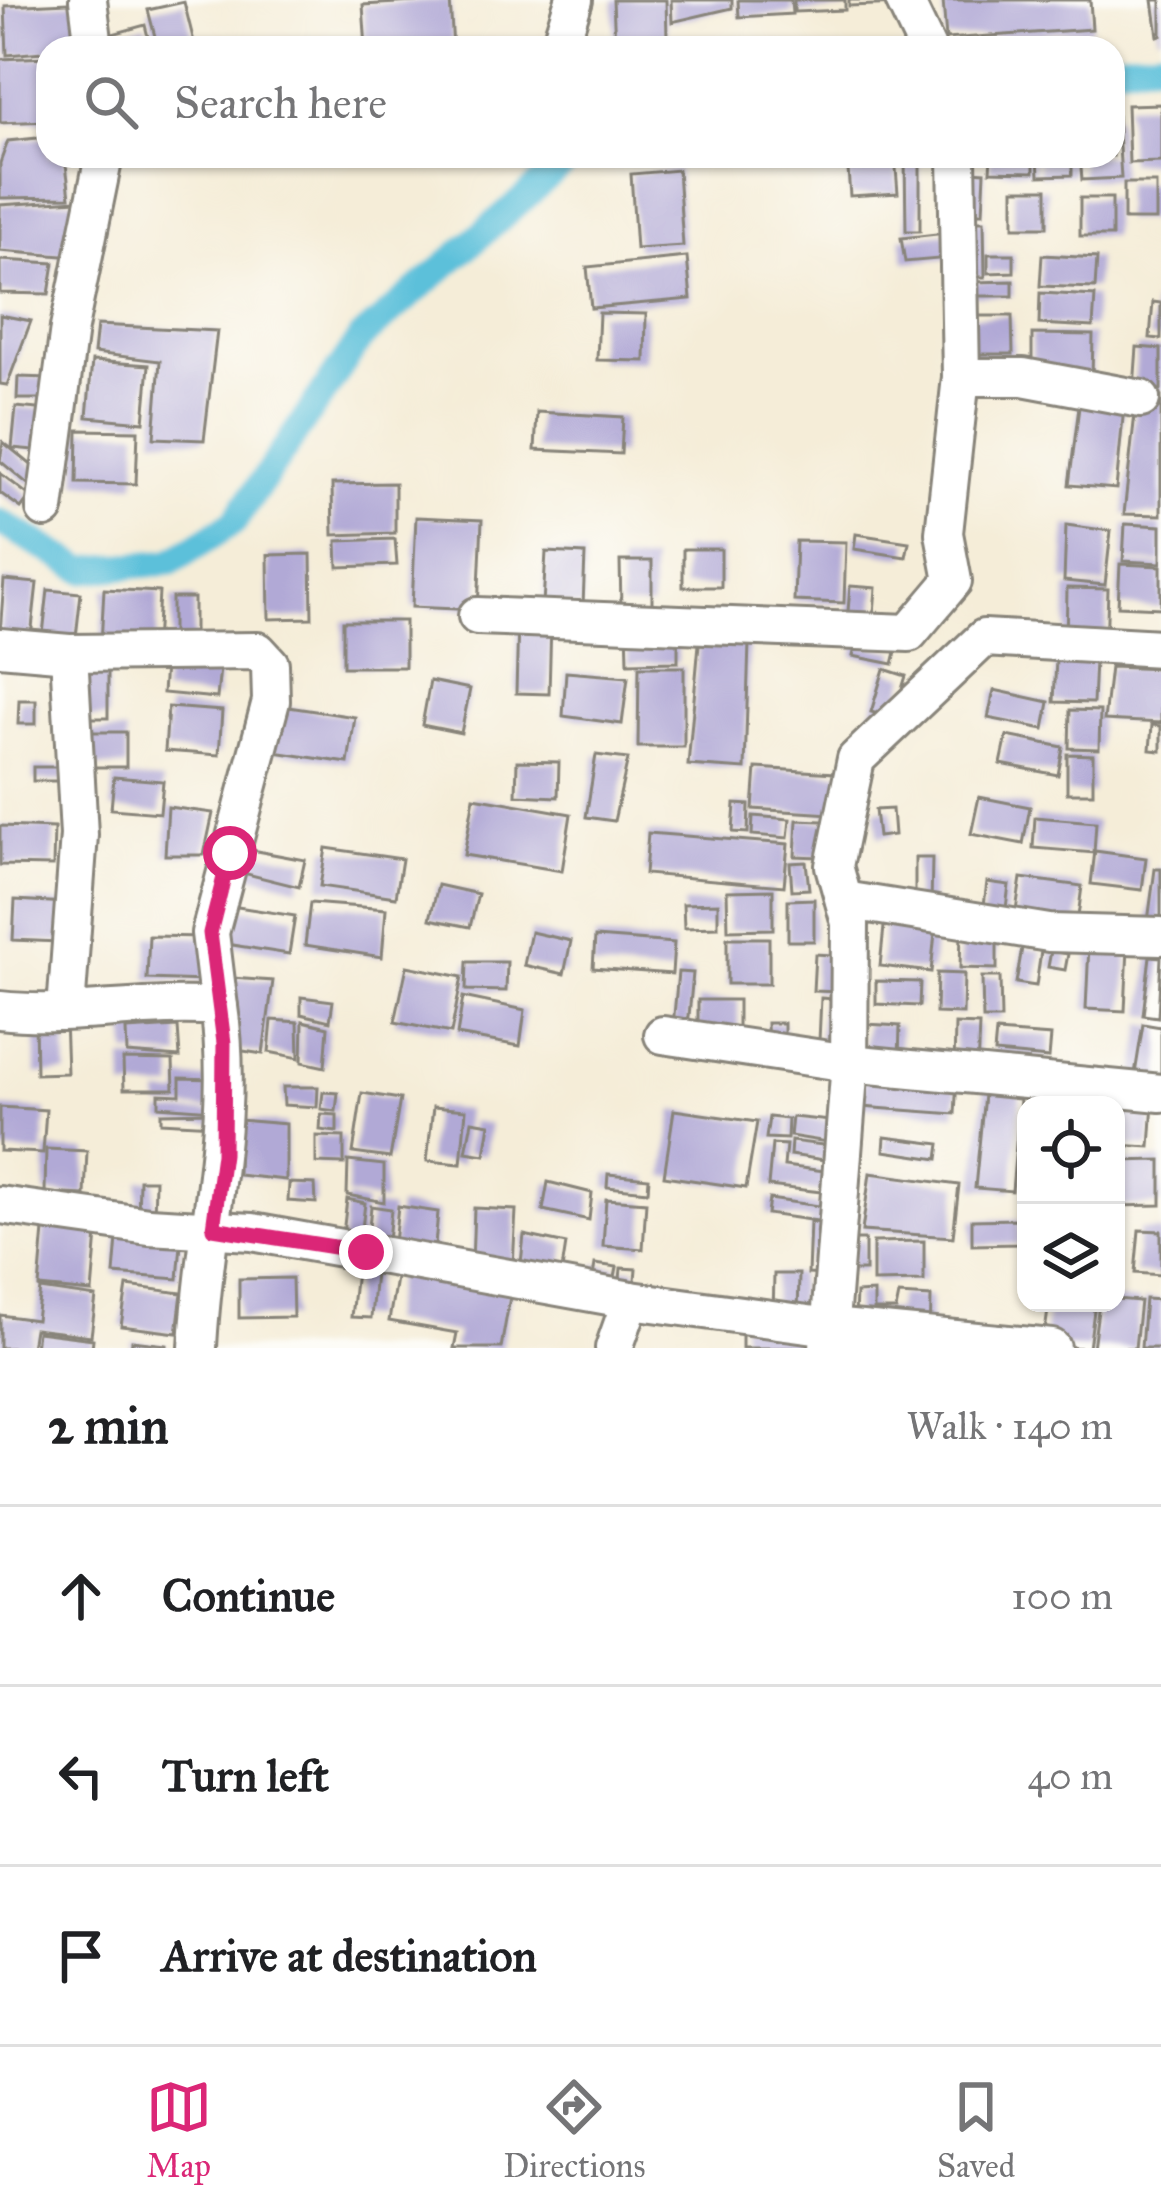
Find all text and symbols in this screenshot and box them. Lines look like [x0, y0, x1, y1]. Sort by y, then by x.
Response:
search box [36, 36, 1125, 168]
icon: search [78, 69, 144, 135]
text: Search here [174, 75, 387, 130]
route start [203, 826, 257, 880]
map controls [1017, 1096, 1125, 1312]
button: locate [1017, 1096, 1125, 1204]
button: layers [1017, 1204, 1125, 1312]
route end [339, 1225, 393, 1279]
text: 2 min [48, 1395, 169, 1457]
text: Walk · 140 m [906, 1402, 1113, 1450]
icon: ahead [48, 1563, 114, 1629]
text: Continue [162, 1568, 335, 1623]
text: 100 m [1011, 1572, 1113, 1620]
icon: left [48, 1743, 114, 1809]
text: Turn left [162, 1748, 329, 1803]
text: 40 m [1027, 1752, 1113, 1800]
icon: arrive [48, 1923, 114, 1989]
text: Arrive at destination [162, 1928, 537, 1983]
tab: Map [146, 2074, 212, 2186]
tab: Directions [503, 2074, 645, 2186]
tab: Saved [937, 2074, 1015, 2186]

